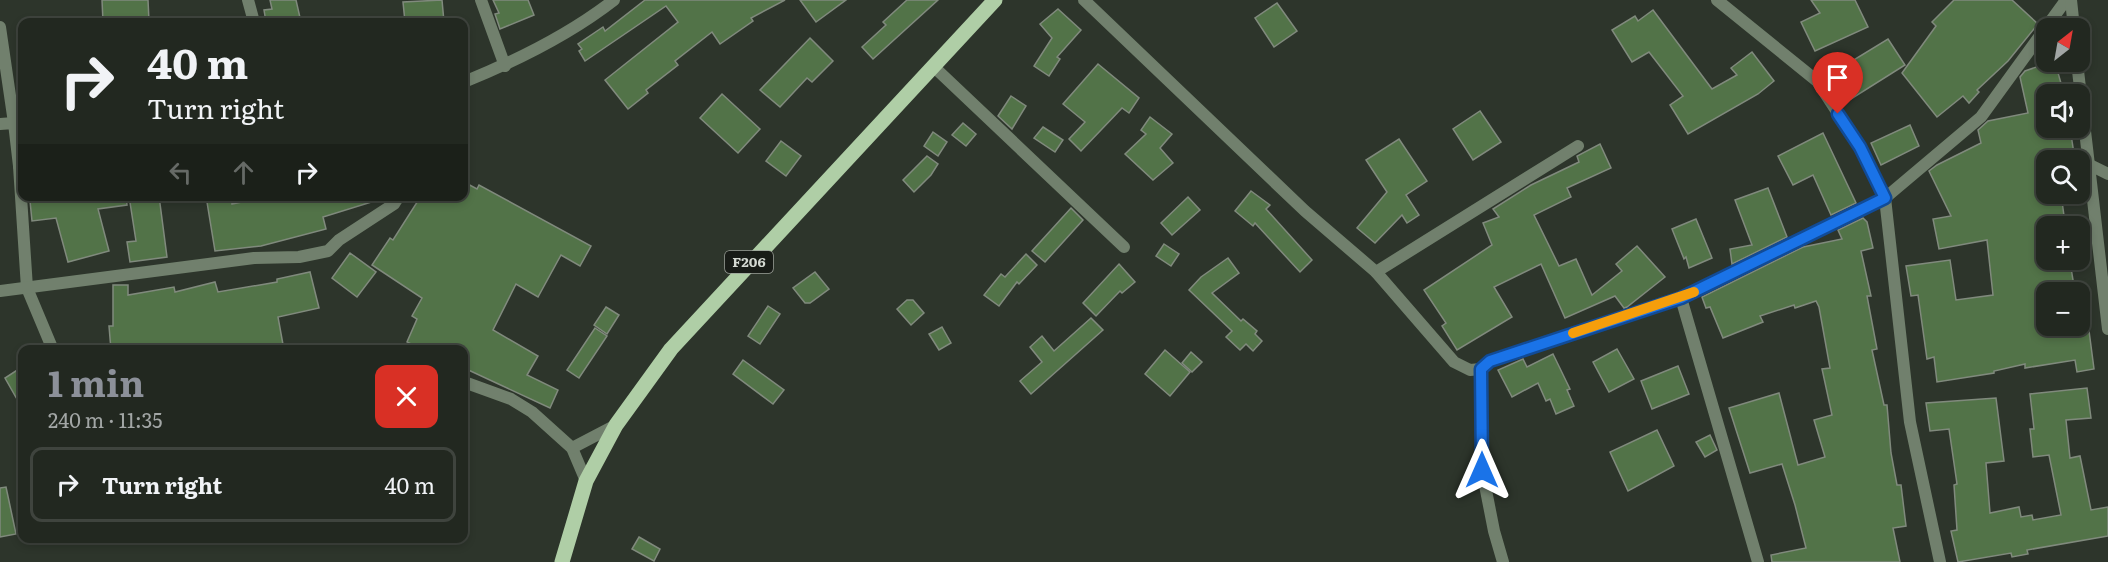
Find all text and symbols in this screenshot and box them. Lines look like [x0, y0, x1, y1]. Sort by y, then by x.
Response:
north arrow [2036, 18, 2090, 72]
map controls [2036, 18, 2090, 336]
text: 40 m [147, 30, 248, 92]
icon: right [48, 42, 126, 120]
pin [1812, 52, 1863, 114]
icon: arrive [1821, 61, 1854, 94]
button: sound [2036, 84, 2090, 138]
text: Turn right [147, 87, 284, 127]
button: search [2036, 150, 2090, 204]
icon: left [164, 156, 197, 189]
icon: ahead [227, 156, 260, 189]
icon: right [290, 156, 323, 189]
button: + [2036, 216, 2090, 270]
road number: F206 [725, 251, 773, 273]
button: − [2036, 282, 2090, 336]
text: 1 min [48, 355, 144, 408]
button: close [375, 365, 438, 428]
text: 240 m · 11:35 [48, 404, 162, 434]
position arrow [1450, 438, 1514, 502]
icon: right [51, 468, 84, 501]
text: Turn right [102, 468, 222, 501]
text: 40 m [384, 468, 435, 501]

